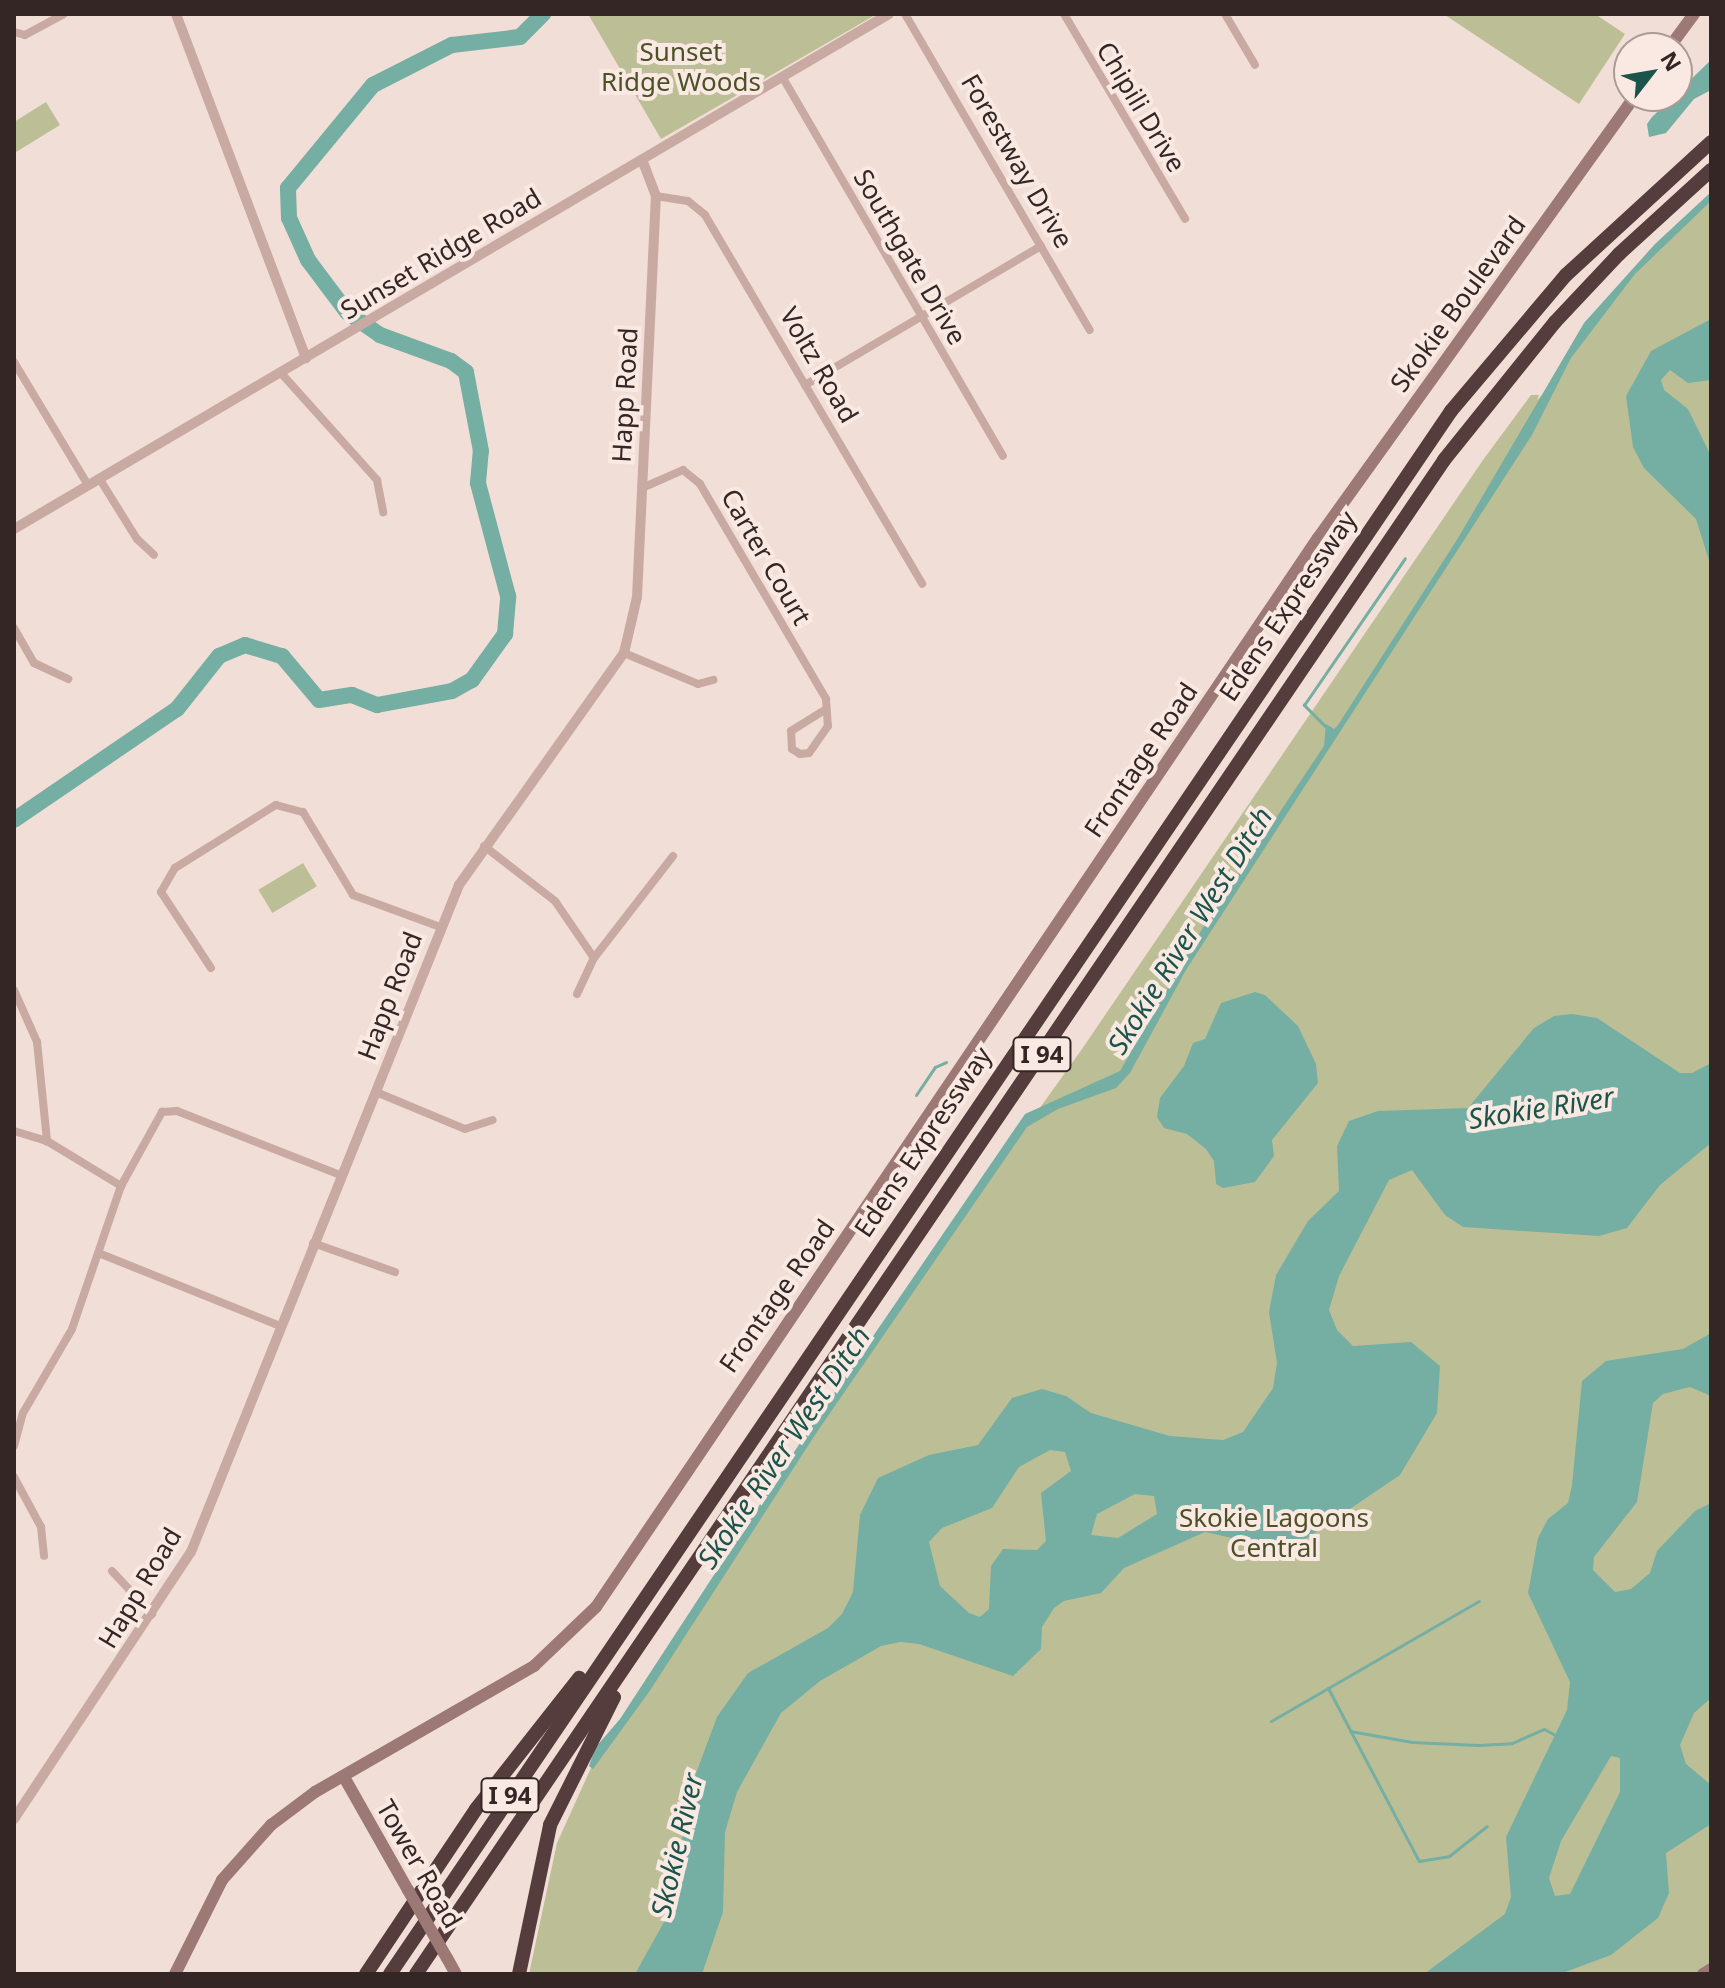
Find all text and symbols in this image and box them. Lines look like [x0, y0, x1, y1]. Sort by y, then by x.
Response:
north arrow [1613, 32, 1693, 112]
park label: Sunset Ridge Woods [601, 36, 761, 98]
street label: Chipili Drive [1090, 36, 1192, 178]
text: N [1654, 45, 1689, 76]
street label: Forestway Drive [955, 69, 1079, 253]
street label: Southgate Drive [847, 164, 973, 350]
street label: Sunset Ridge Road [335, 182, 547, 326]
street label: Skokie Boulevard [1384, 210, 1532, 398]
street label: Voltz Road [773, 302, 865, 428]
street label: Happ Road [606, 327, 644, 463]
street label: Carter Court [715, 484, 817, 630]
street label: Edens Expressway [1213, 505, 1363, 707]
street label: Frontage Road [1078, 677, 1204, 843]
water label: Skokie River West Ditch [1099, 800, 1279, 1060]
street label: Happ Road [351, 927, 429, 1065]
road number: I 94 [1012, 1034, 1072, 1074]
street label: Edens Expressway [848, 1041, 998, 1243]
water label: Skokie River [1466, 1079, 1616, 1135]
street label: Frontage Road [713, 1214, 841, 1378]
water label: Skokie River West Ditch [690, 1320, 876, 1574]
park label: Skokie Lagoons Central [1179, 1502, 1369, 1564]
street label: Happ Road [92, 1522, 188, 1654]
water label: Skokie River [643, 1770, 709, 1920]
road number: I 94 [480, 1775, 540, 1815]
street label: Tower Road [370, 1794, 468, 1934]

